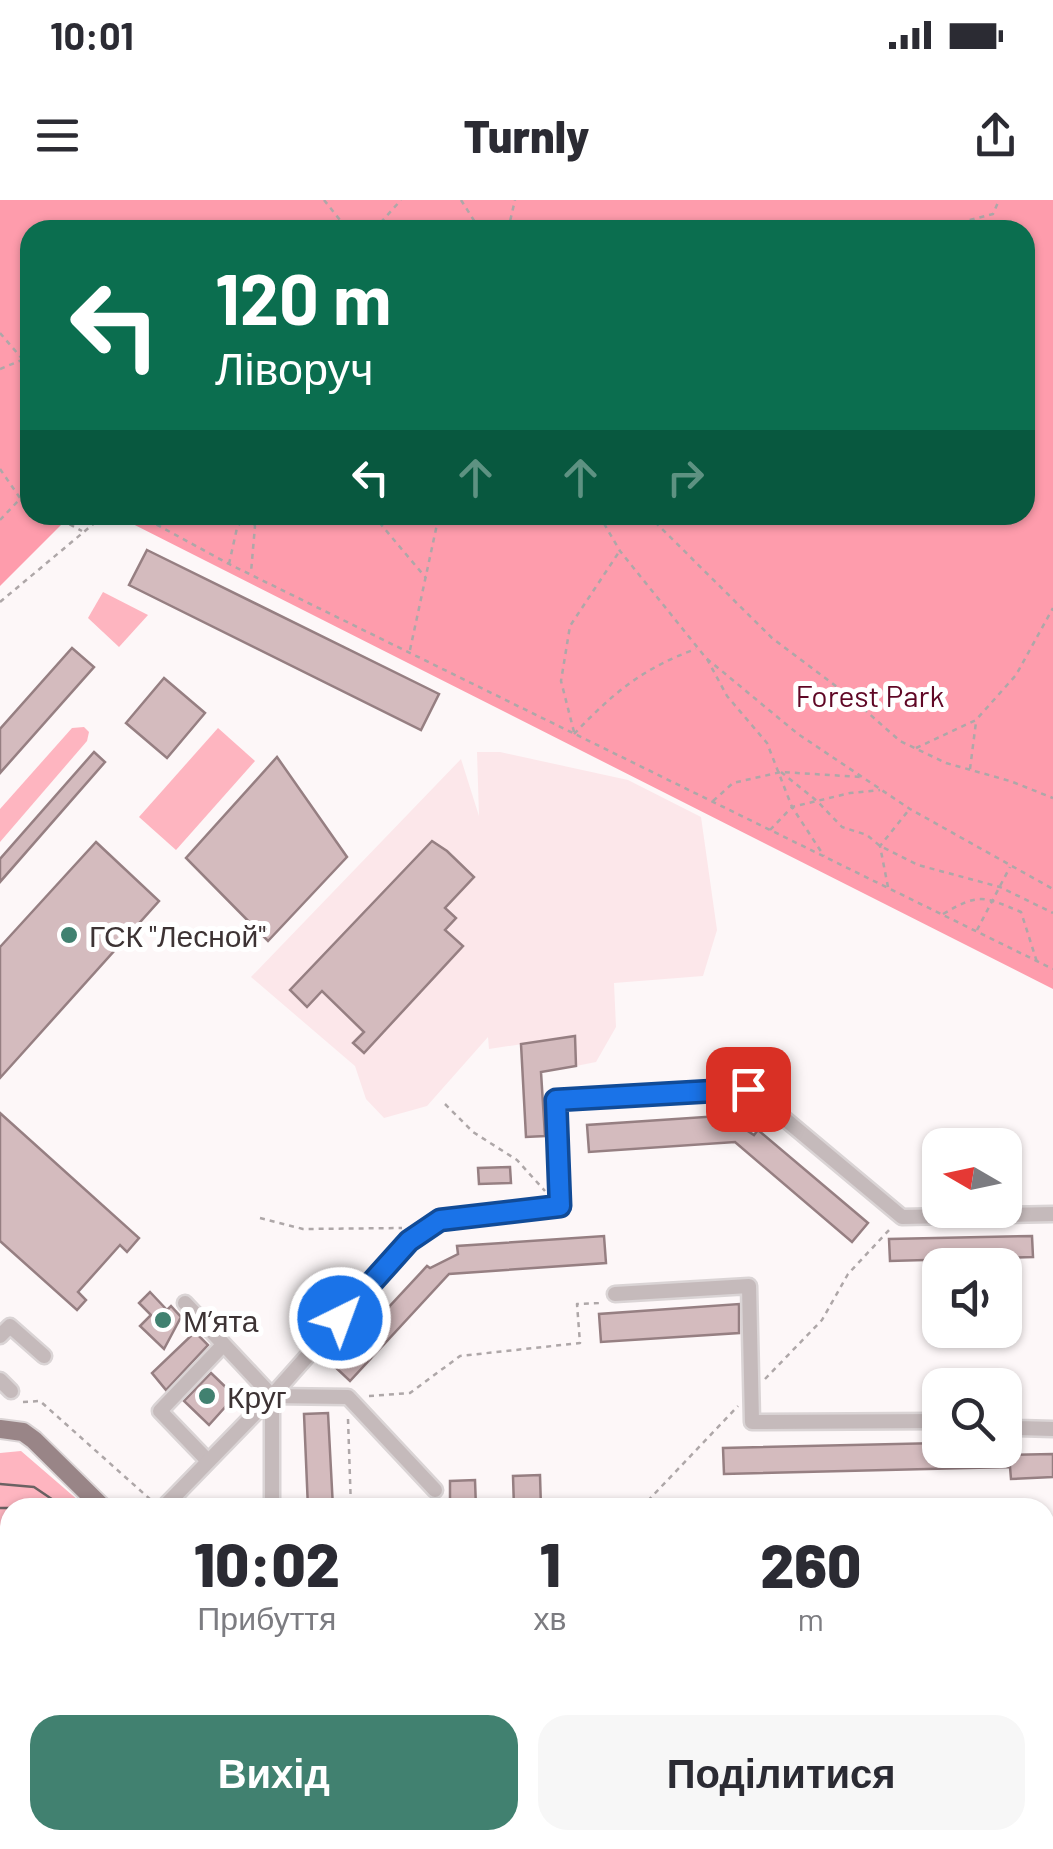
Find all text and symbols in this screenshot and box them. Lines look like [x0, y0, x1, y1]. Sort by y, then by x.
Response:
text: 10:01 [50, 12, 134, 58]
icon: menu [30, 108, 85, 163]
text: Turnly [464, 108, 589, 162]
icon: share [968, 108, 1023, 163]
text: 120 m [215, 255, 391, 339]
icon: left [50, 260, 180, 390]
text: Ліворуч [215, 340, 373, 394]
icon: left [343, 450, 398, 505]
icon: ahead [448, 450, 503, 505]
icon: ahead [553, 450, 608, 505]
icon: right [658, 450, 713, 505]
park label: Forest Park [796, 677, 944, 713]
place label: ГСК "Лесной" [89, 917, 266, 953]
marker: ГСК "Лесной" [58, 924, 80, 946]
pin [706, 1047, 791, 1132]
icon: arrive [721, 1062, 776, 1117]
north arrow [922, 1128, 1022, 1228]
map controls [922, 1128, 1022, 1468]
button: sound [922, 1248, 1022, 1348]
position arrow [288, 1266, 392, 1370]
place label: Мʼята [183, 1302, 259, 1338]
marker: Мʼята [152, 1309, 174, 1331]
button: search [922, 1368, 1022, 1468]
place label: Круг [227, 1378, 287, 1414]
marker: Круг [196, 1385, 218, 1407]
text: 10:02 [194, 1527, 340, 1599]
text: 1 [539, 1527, 561, 1599]
text: 260 [760, 1528, 861, 1600]
text: Прибуття [197, 1598, 336, 1636]
text: хв [534, 1598, 567, 1636]
text: m [798, 1599, 824, 1637]
button: Вихід [30, 1715, 518, 1830]
button: Поділитися [538, 1715, 1025, 1830]

